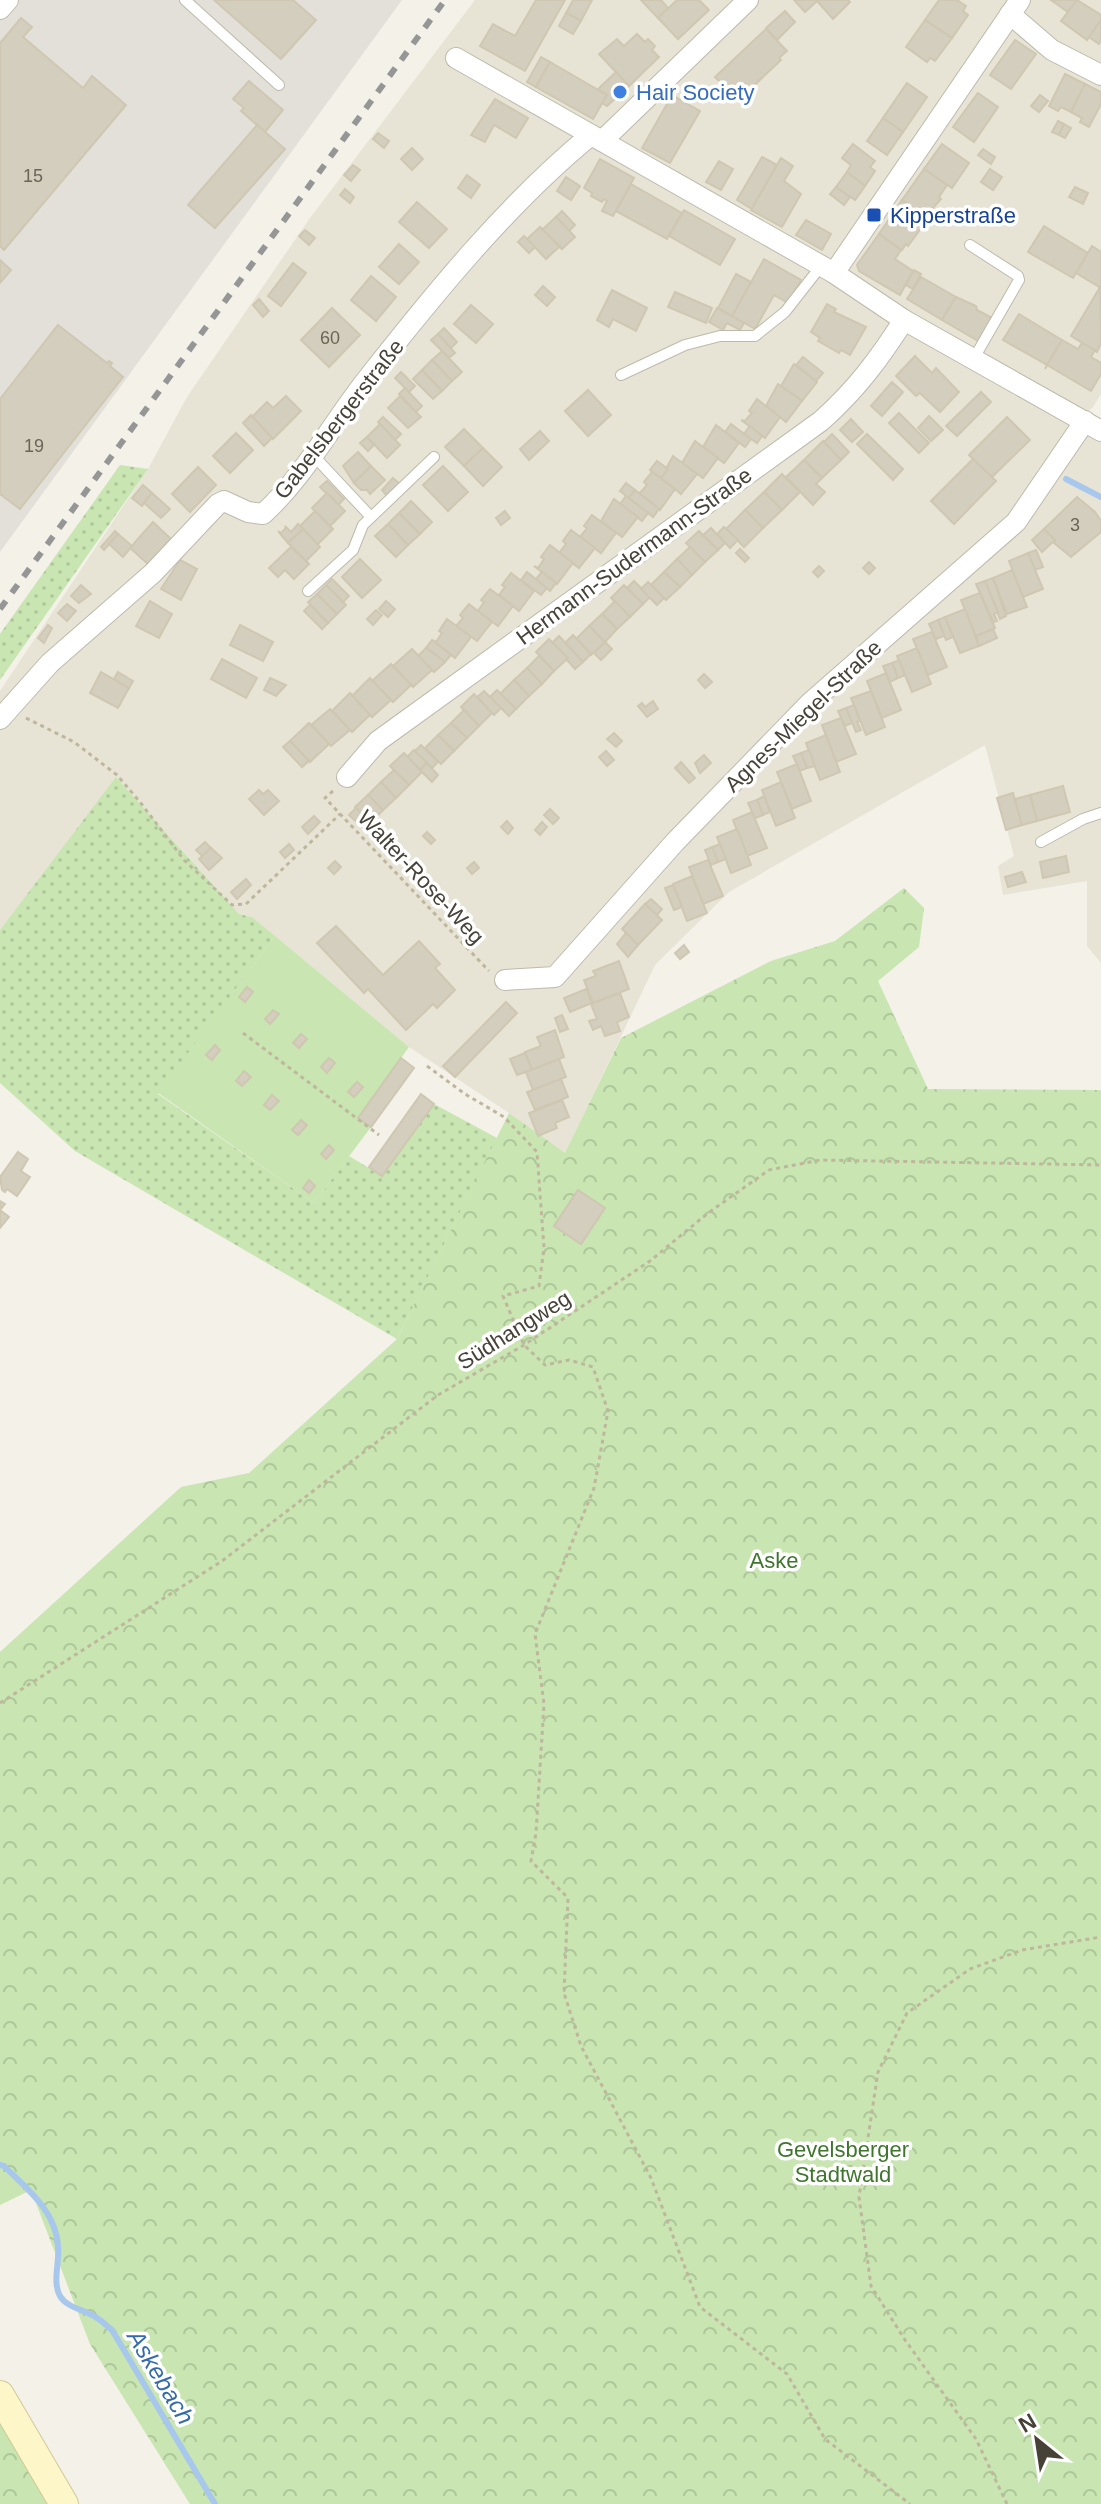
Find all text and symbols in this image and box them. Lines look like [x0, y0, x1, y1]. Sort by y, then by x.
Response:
place label: Hair Society [636, 80, 755, 105]
marker: Hair Society [611, 83, 629, 101]
house number: 15 [23, 166, 43, 186]
place label: Kipperstraße [890, 203, 1016, 228]
marker: Kipperstraße [865, 206, 883, 224]
house number: 60 [320, 328, 340, 348]
street label: Gabelsbergerstraße [269, 334, 409, 504]
house number: 19 [24, 436, 44, 456]
street label: Hermann-Sudermann-Straße [511, 462, 757, 650]
house number: 3 [1070, 515, 1080, 535]
street label: Agnes-Miegel-Straße [720, 635, 886, 797]
street label: Walter-Rose-Weg [353, 805, 489, 949]
street label: Südhangweg [453, 1285, 575, 1375]
park label: Aske [750, 1548, 798, 1573]
park label: Gevelsberger Stadtwald [777, 2137, 909, 2187]
water label: Askebach [121, 2323, 200, 2429]
north arrow [997, 2400, 1077, 2480]
text: N [1014, 2408, 1040, 2438]

